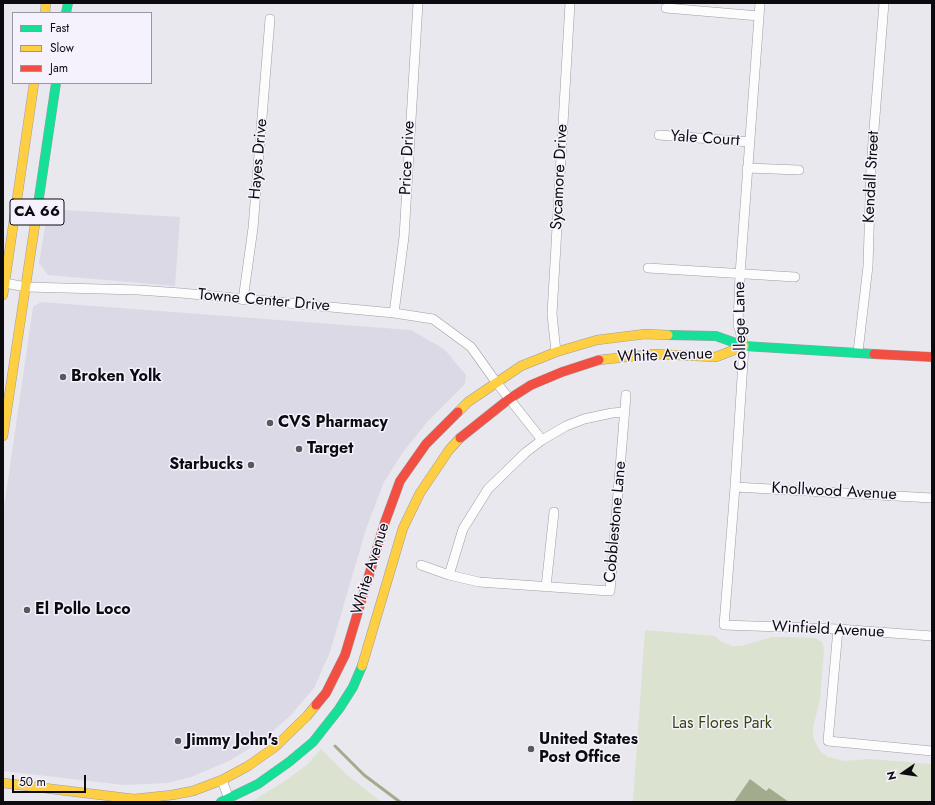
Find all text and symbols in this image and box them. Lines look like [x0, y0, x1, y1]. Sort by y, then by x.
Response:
legend [12, 12, 152, 84]
text: Fast [50, 19, 69, 37]
text: Slow [50, 39, 74, 57]
text: Jam [50, 59, 68, 77]
street label: Hayes Drive [246, 118, 272, 200]
street label: Price Drive [396, 120, 420, 196]
street label: Sycamore Drive [548, 124, 572, 230]
street label: Yale Court [670, 127, 740, 151]
street label: Kendall Street [860, 130, 884, 224]
road number: CA 66 [10, 199, 64, 225]
street label: College Lane [731, 281, 751, 371]
street label: Towne Center Drive [197, 286, 331, 316]
street label: White Avenue [617, 345, 713, 367]
place label: Broken Yolk [71, 367, 162, 387]
marker: Broken Yolk [58, 372, 68, 382]
place label: CVS Pharmacy [278, 413, 388, 433]
marker: CVS Pharmacy [265, 418, 275, 428]
place label: Target [307, 439, 353, 459]
marker: Target [294, 444, 304, 454]
place label: Starbucks [169, 455, 243, 475]
marker: Starbucks [246, 460, 256, 470]
street label: Cobblestone Lane [601, 460, 631, 584]
street label: Knollwood Avenue [771, 479, 897, 505]
street label: White Avenue [348, 521, 394, 617]
place label: El Pollo Loco [35, 600, 131, 620]
marker: El Pollo Loco [22, 605, 32, 615]
street label: Winfield Avenue [771, 617, 885, 643]
park label: Las Flores Park [672, 714, 772, 734]
place label: United States Post Office [539, 730, 638, 768]
place label: Jimmy John's [186, 731, 278, 751]
marker: Jimmy John's [173, 736, 183, 746]
marker: United States Post Office [526, 744, 536, 754]
north arrow [883, 753, 923, 793]
scale bar [14, 767, 88, 793]
text: N [883, 770, 900, 782]
text: 50 m [19, 773, 46, 791]

